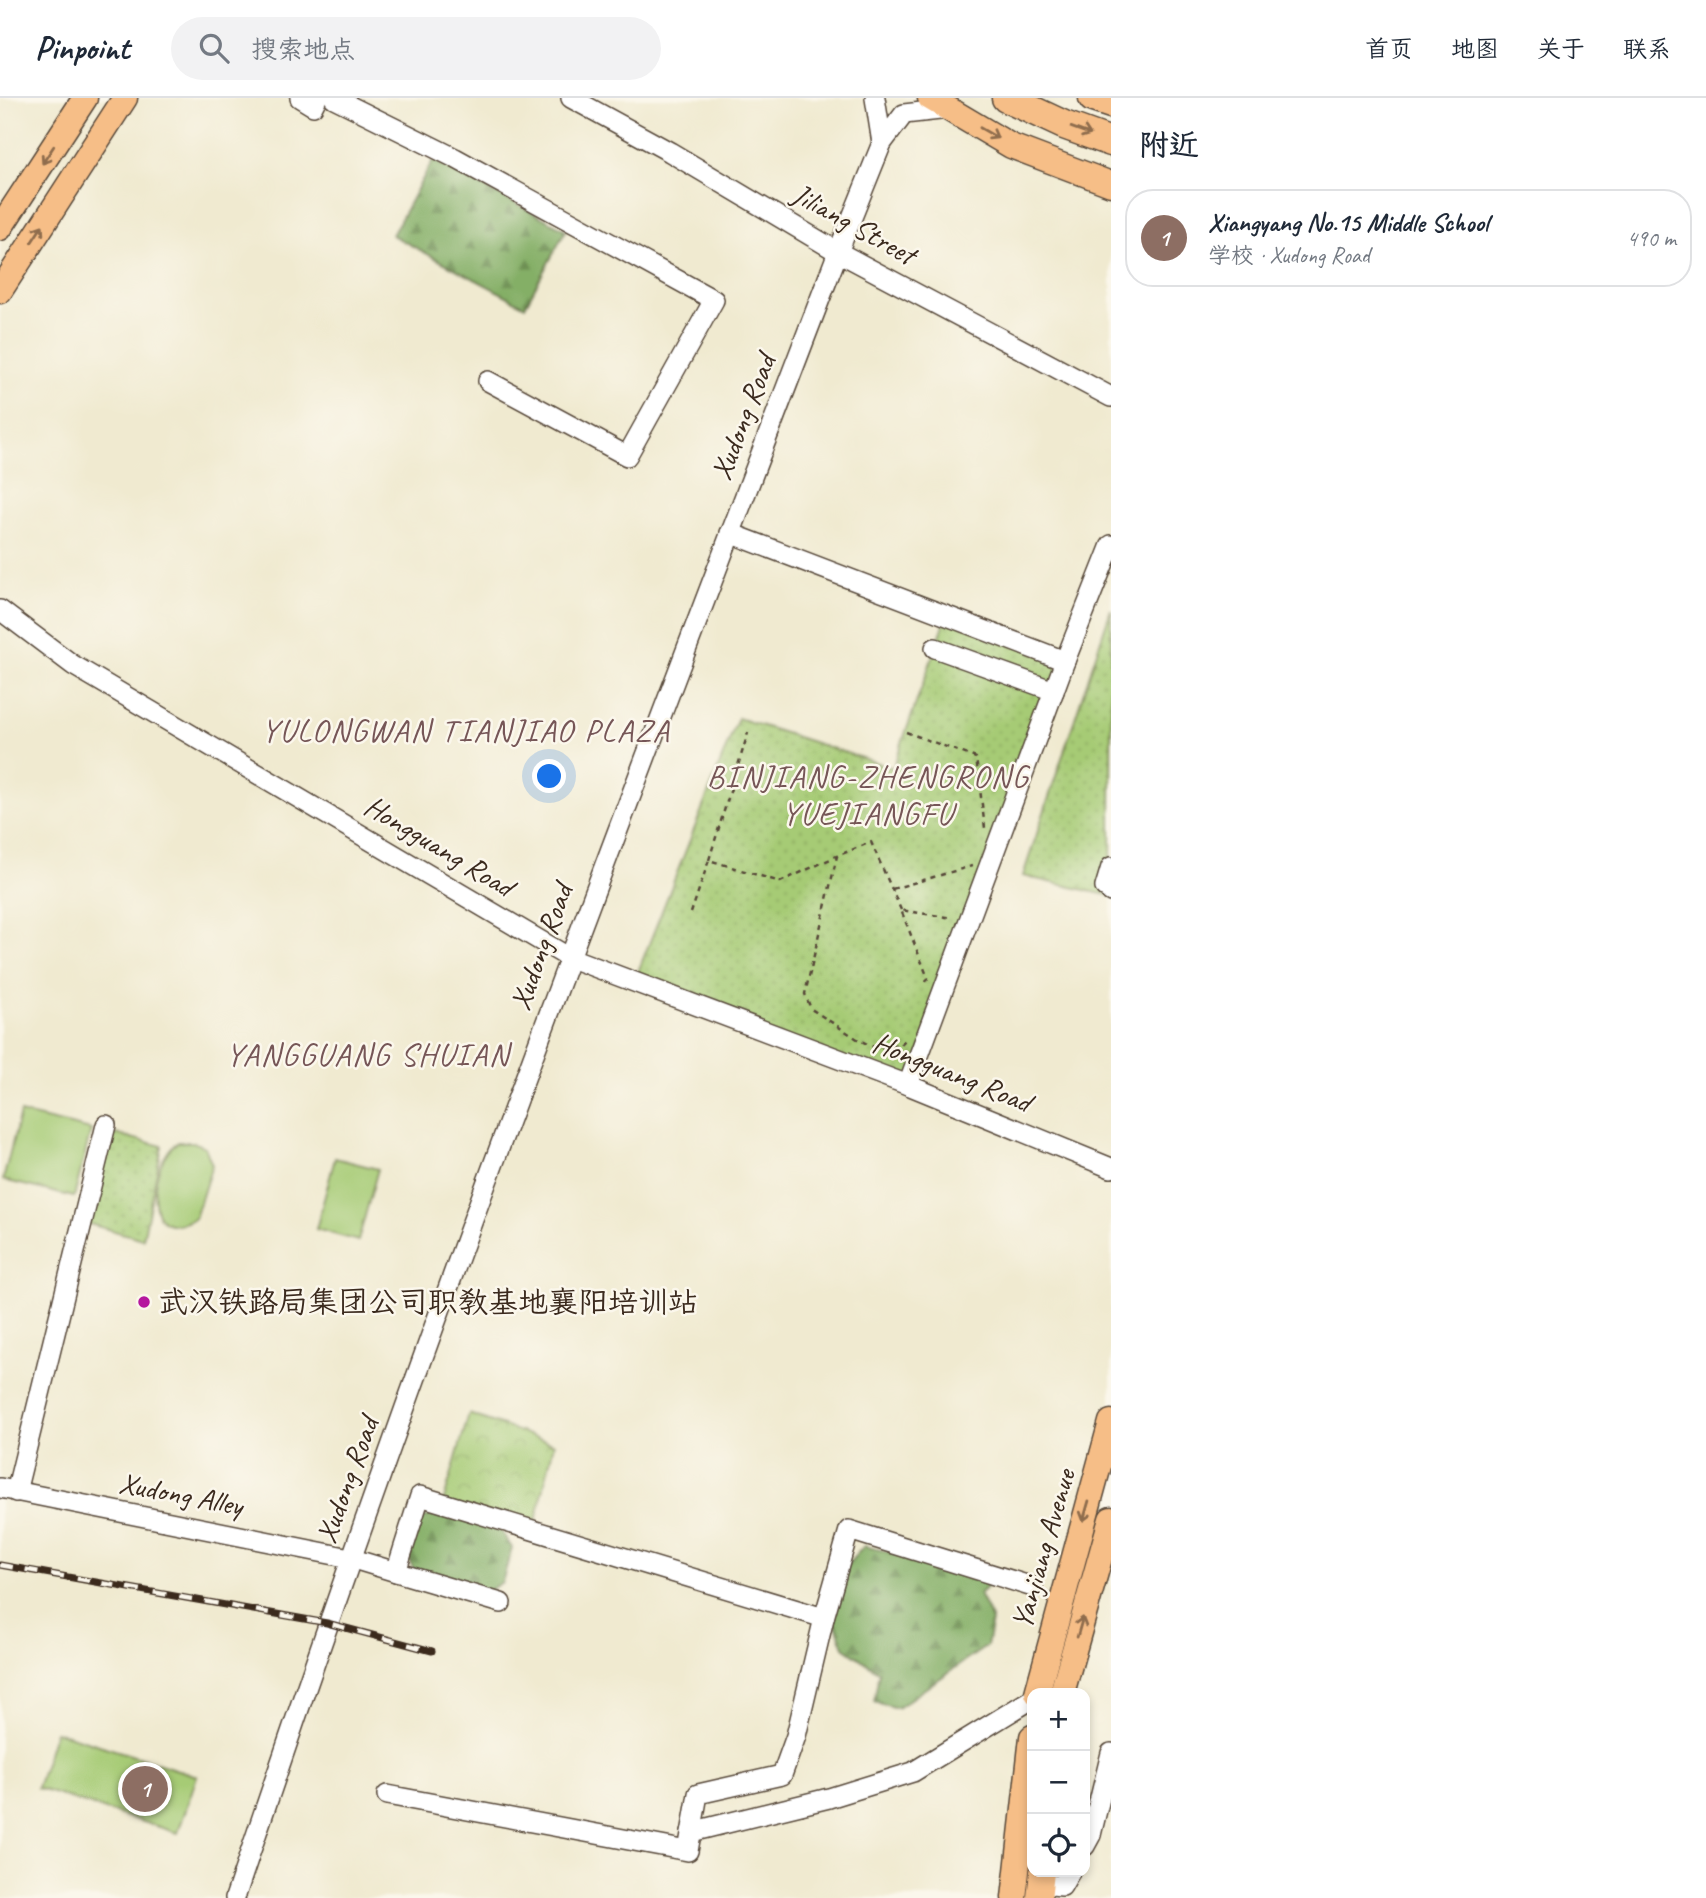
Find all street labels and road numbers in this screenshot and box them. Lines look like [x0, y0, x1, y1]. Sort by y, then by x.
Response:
street label: Jiliang Street [784, 174, 926, 275]
street label: Xudong Road [702, 345, 786, 485]
street label: Hongguang Road [358, 787, 524, 908]
street label: Xudong Road [501, 875, 583, 1015]
street label: Hongguang Road [867, 1023, 1041, 1123]
street label: Xudong Road [307, 1408, 389, 1548]
street label: Xudong Alley [116, 1463, 249, 1525]
street label: Yanjiang Avenue [1002, 1463, 1085, 1633]

